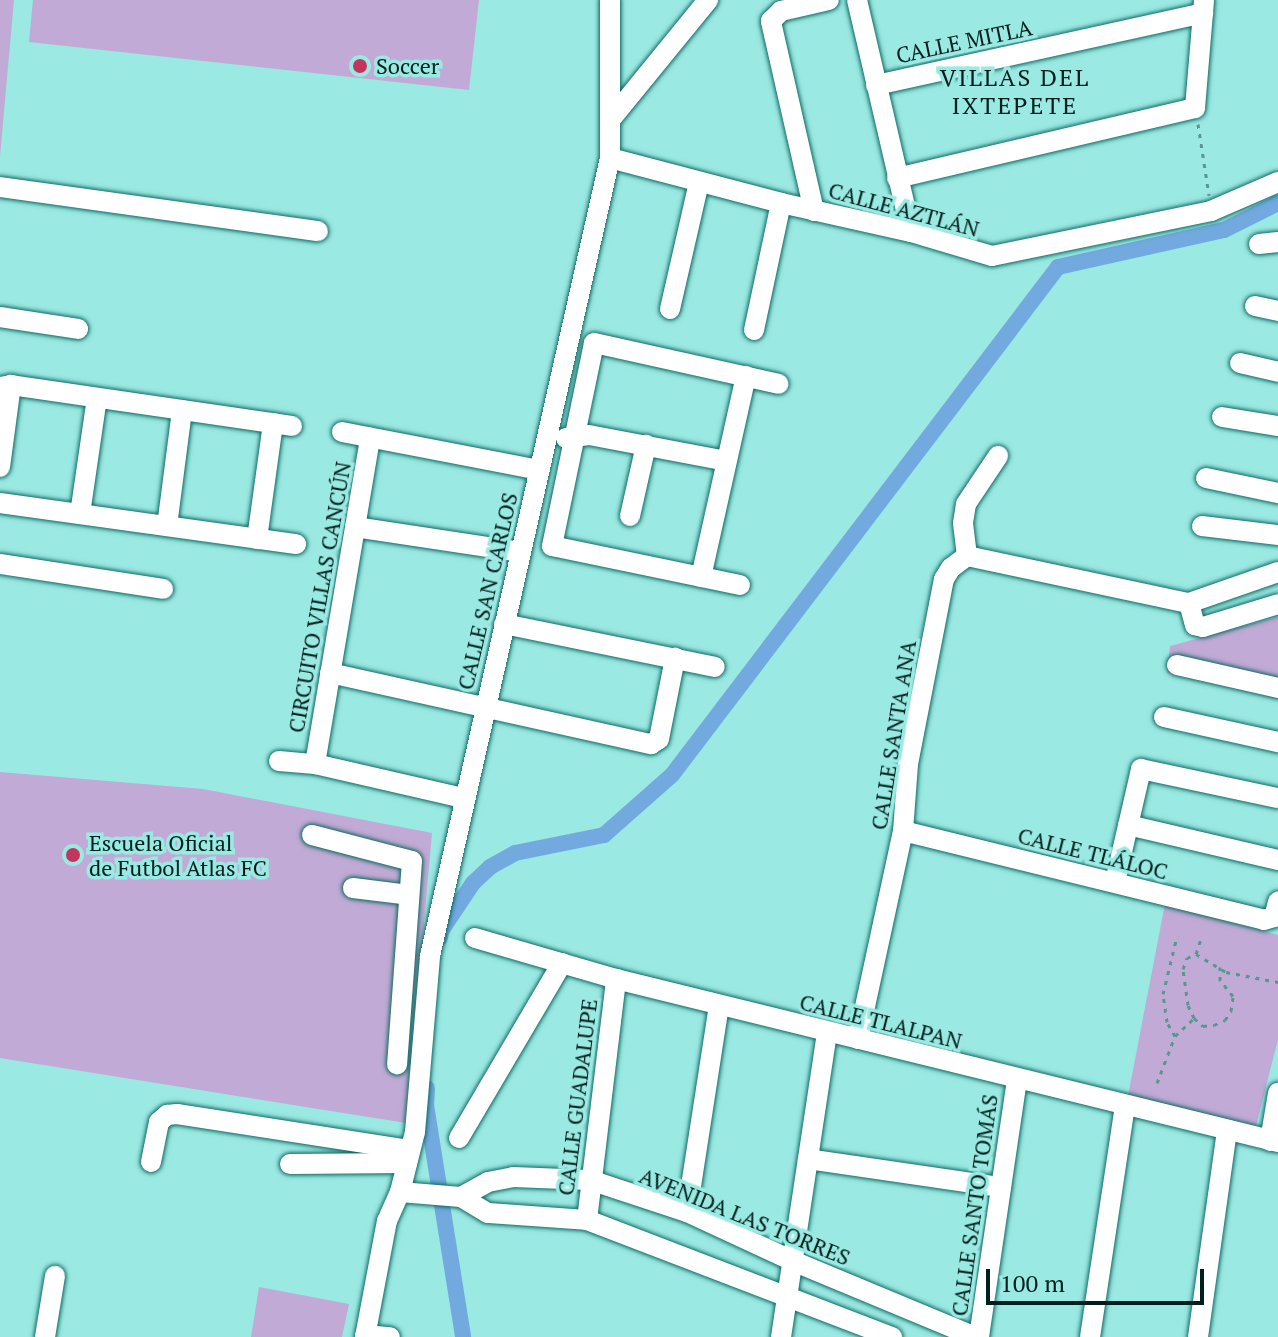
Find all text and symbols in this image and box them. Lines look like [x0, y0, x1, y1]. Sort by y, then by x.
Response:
street label: CALLE MITLA [894, 14, 1034, 68]
place label: Soccer [376, 53, 439, 79]
marker: Soccer [351, 57, 369, 75]
district label: VILLAS DEL IXTEPETE [940, 64, 1090, 120]
street label: CALLE AZTLÁN [826, 176, 982, 242]
street label: CIRCUITO VILLAS CANCÚN [282, 459, 356, 735]
street label: CALLE SAN CARLOS [451, 490, 523, 692]
street label: CALLE SANTA ANA [865, 638, 921, 832]
street label: CALLE TLÁLOC [1015, 822, 1171, 884]
place label: Escuela Oficial de Futbol Atlas FC [89, 829, 267, 880]
marker: Escuela Oficial de Futbol Atlas FC [64, 846, 82, 864]
street label: CALLE TLALPAN [797, 988, 965, 1054]
street label: CALLE GUADALUPE [552, 997, 602, 1197]
street label: CALLE SANTO TOMÁS [945, 1092, 1003, 1318]
street label: AVENIDA LAS TORRES [636, 1162, 854, 1270]
scale bar [990, 1253, 1208, 1303]
text: 100 m [1000, 1267, 1065, 1299]

